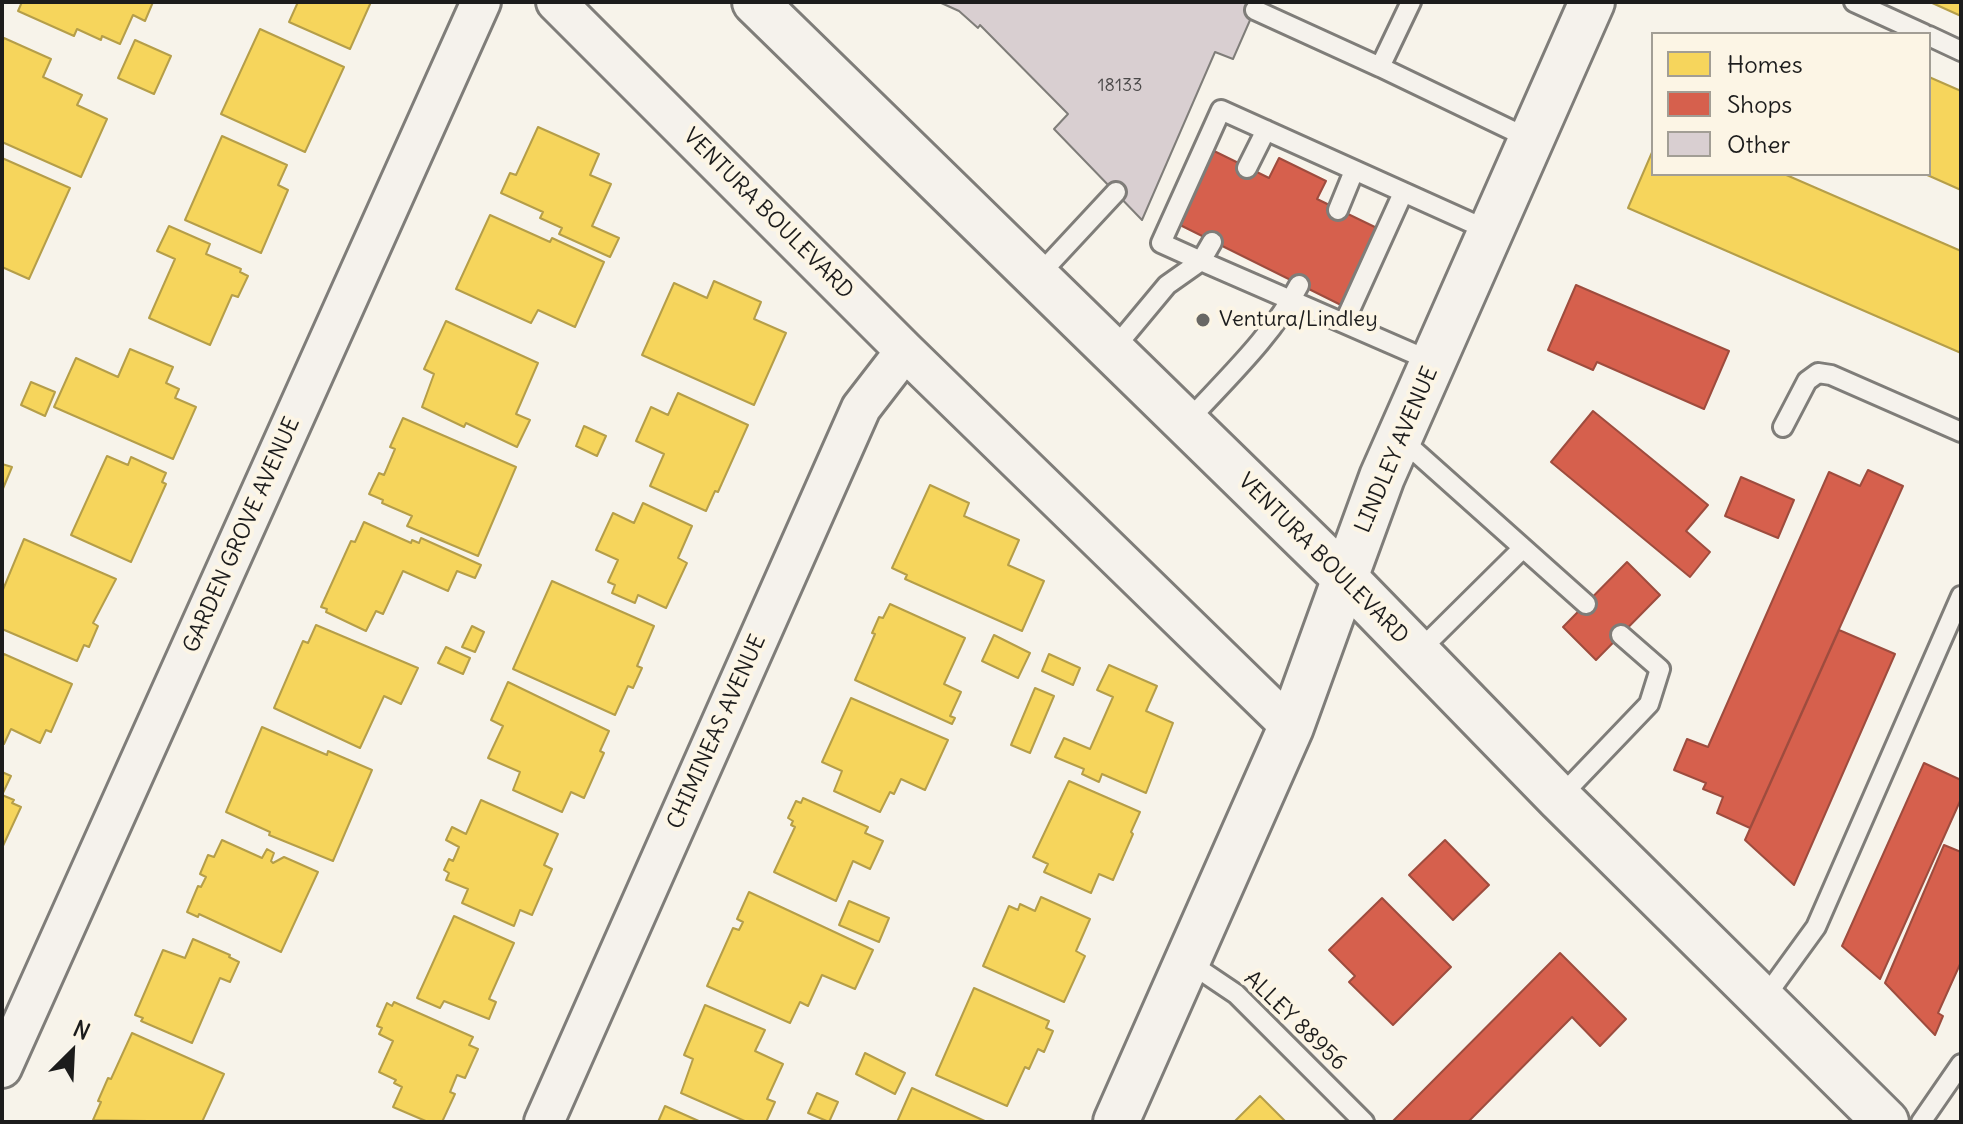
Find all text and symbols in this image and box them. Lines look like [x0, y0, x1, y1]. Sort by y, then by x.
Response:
legend [1651, 32, 1931, 176]
text: Homes [1727, 49, 1803, 79]
house number: 18133 [1097, 75, 1143, 97]
text: Shops [1727, 89, 1792, 119]
street label: VENTURA BOULEVARD [677, 123, 859, 305]
text: Other [1727, 129, 1790, 159]
place label: Ventura/Lindley [1219, 307, 1378, 333]
marker: Ventura/Lindley [1194, 311, 1212, 329]
street label: LINDLEY AVENUE [1350, 363, 1444, 537]
street label: GARDEN GROVE AVENUE [178, 413, 306, 657]
street label: VENTURA BOULEVARD [1232, 468, 1414, 650]
street label: CHIMINEAS AVENUE [662, 631, 772, 833]
street label: ALLEY 88956 [1238, 966, 1352, 1076]
north arrow [32, 1012, 112, 1092]
text: N [69, 1014, 94, 1046]

